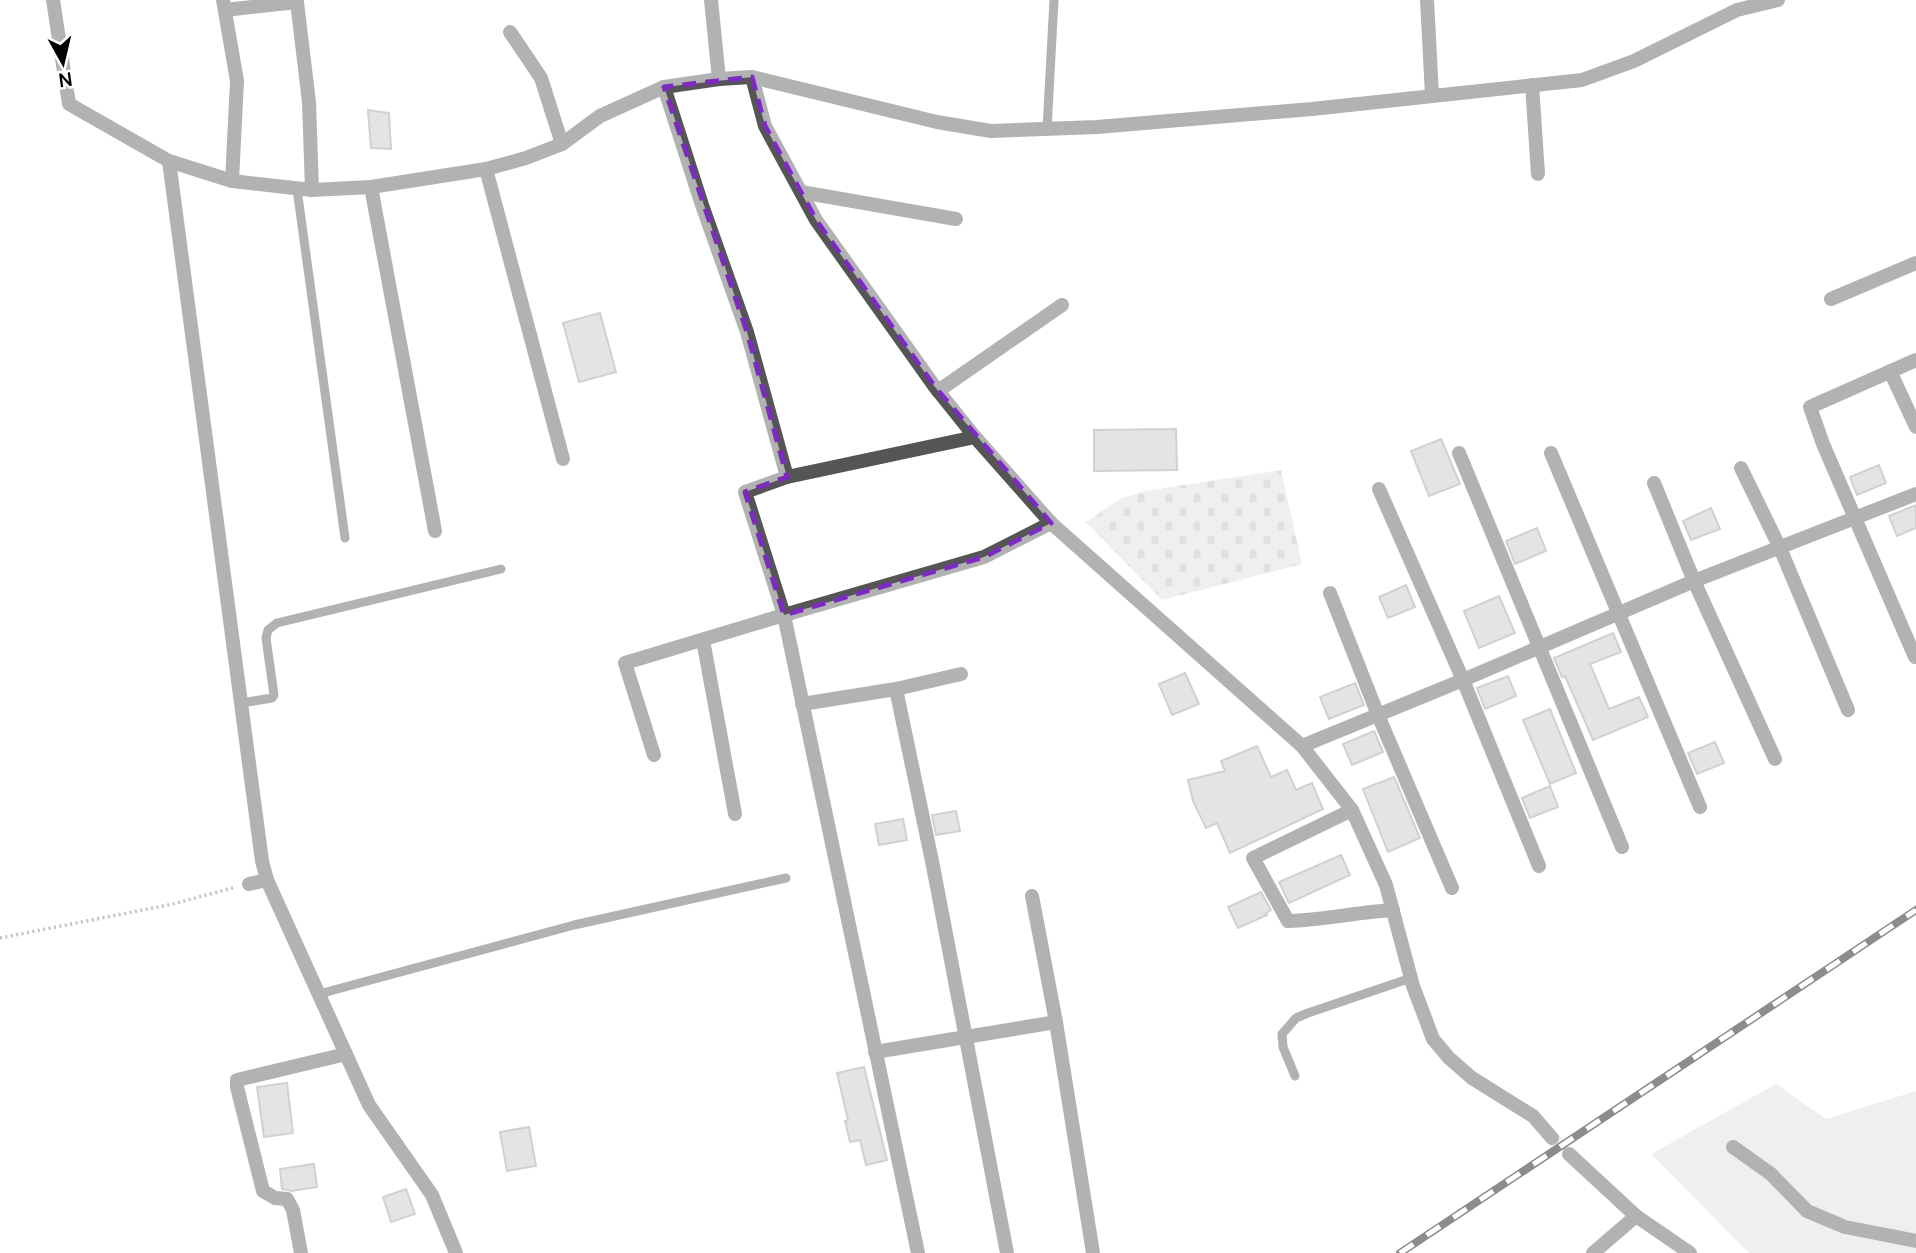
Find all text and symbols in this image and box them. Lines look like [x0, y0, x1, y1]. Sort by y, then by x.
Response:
north arrow [28, 28, 98, 98]
text: N [57, 66, 74, 94]

